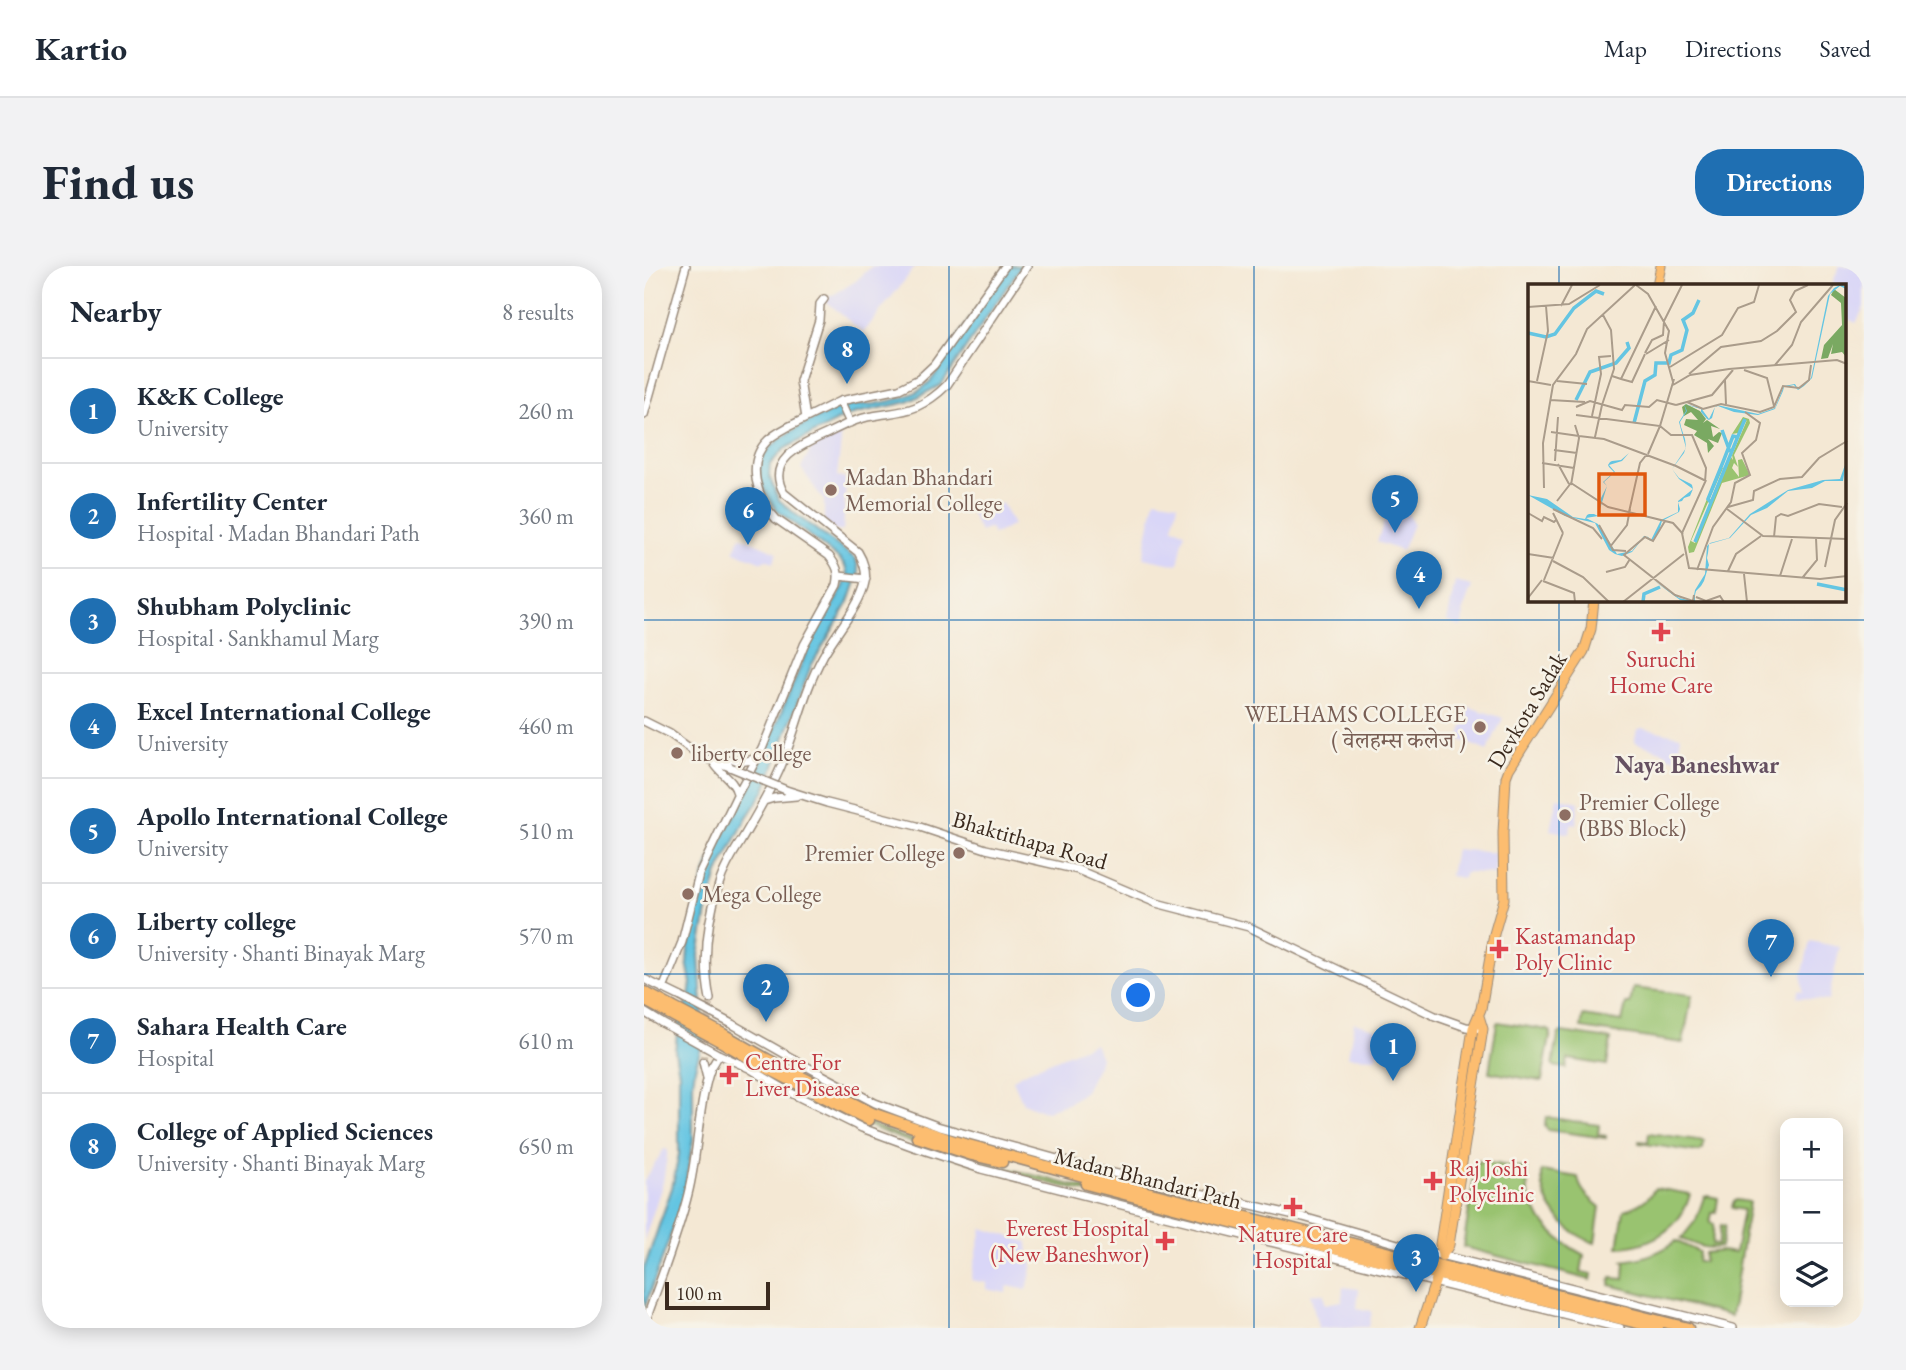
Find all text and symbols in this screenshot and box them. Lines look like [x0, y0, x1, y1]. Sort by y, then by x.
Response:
text: Kartio [35, 27, 127, 70]
text: Map [1604, 33, 1647, 64]
text: Directions [1685, 33, 1782, 64]
text: Saved [1820, 33, 1871, 64]
button: Directions [1695, 149, 1864, 216]
text: Find us [42, 150, 194, 214]
inset map [1528, 284, 1846, 602]
text: Nearby [70, 292, 162, 331]
text: 8 results [502, 297, 574, 327]
pin: 8 [824, 326, 870, 384]
text: K&K College [137, 379, 284, 413]
text: 1 [87, 396, 99, 426]
text: 260 m [518, 396, 574, 426]
text: University [137, 413, 228, 443]
place label: Madan Bhandari Memorial College [845, 462, 1003, 518]
pin: 5 [1372, 475, 1418, 533]
marker: Madan Bhandari Memorial College [823, 482, 839, 498]
text: Infertility Center [137, 484, 327, 518]
pin: 6 [725, 487, 771, 545]
text: 2 [87, 501, 99, 531]
text: 360 m [518, 501, 574, 531]
text: Hospital · Madan Bhandari Path [137, 518, 420, 548]
pin: 4 [1396, 551, 1442, 609]
text: Shubham Polyclinic [137, 589, 351, 623]
text: 3 [87, 606, 99, 636]
text: 390 m [518, 606, 574, 636]
marker: Suruchi Home Care [1651, 622, 1671, 642]
text: Hospital · Sankhamul Marg [137, 623, 379, 653]
place label: Suruchi Home Care [1609, 644, 1713, 700]
street label: Devkota Sadak [1480, 645, 1574, 774]
text: Excel International College [137, 694, 431, 728]
place label: WELHAMS COLLEGE ( वेलहम्स कलेज ) [1245, 699, 1466, 755]
text: 4 [87, 711, 99, 741]
text: 460 m [518, 711, 574, 741]
marker: WELHAMS COLLEGE ( वेलहम्स कलेज ) [1472, 719, 1488, 735]
text: University [137, 728, 228, 758]
place label: liberty college [691, 738, 812, 768]
marker: liberty college [669, 745, 685, 761]
district label: Naya Baneshwar [1615, 749, 1779, 781]
place label: Premier College (BBS Block) [1579, 787, 1720, 843]
text: Apollo International College [137, 799, 448, 833]
street label: Bhaktithapa Road [949, 804, 1111, 877]
marker: Premier College (BBS Block) [1557, 807, 1573, 823]
text: 5 [87, 816, 99, 846]
text: 510 m [518, 816, 574, 846]
text: University [137, 833, 228, 863]
place label: Premier College [805, 838, 945, 868]
marker: Premier College [951, 845, 967, 861]
place label: Mega College [702, 879, 821, 909]
marker: Mega College [680, 886, 696, 902]
text: Liberty college [137, 904, 296, 938]
pin: 7 [1748, 919, 1794, 977]
text: 6 [87, 921, 99, 951]
text: 570 m [518, 921, 574, 951]
place label: Kastamandap Poly Clinic [1515, 921, 1636, 977]
text: University · Shanti Binayak Marg [137, 938, 425, 968]
marker: Kastamandap Poly Clinic [1489, 939, 1509, 959]
pin: 2 [743, 964, 789, 1022]
your location [1121, 978, 1155, 1012]
text: Sahara Health Care [137, 1009, 347, 1043]
pin: 1 [1370, 1023, 1416, 1081]
text: 7 [87, 1026, 99, 1056]
text: 610 m [518, 1026, 574, 1056]
text: Hospital [137, 1043, 214, 1073]
place label: Centre For Liver Disease [745, 1047, 860, 1103]
marker: Centre For Liver Disease [719, 1065, 739, 1085]
text: College of Applied Sciences [137, 1114, 433, 1148]
map controls [1780, 1118, 1843, 1307]
button: + [1780, 1118, 1843, 1181]
text: 8 [87, 1131, 99, 1161]
text: 650 m [518, 1131, 574, 1161]
street label: Madan Bhandari Path [1051, 1140, 1245, 1216]
text: University · Shanti Binayak Marg [137, 1148, 425, 1178]
place label: Raj Joshi Polyclinic [1449, 1153, 1534, 1209]
marker: Raj Joshi Polyclinic [1423, 1171, 1443, 1191]
button: − [1780, 1181, 1843, 1244]
marker: Nature Care Hospital [1283, 1197, 1303, 1217]
place label: Everest Hospital (New Baneshwor) [990, 1213, 1149, 1269]
place label: Nature Care Hospital [1238, 1219, 1348, 1275]
marker: Everest Hospital (New Baneshwor) [1155, 1231, 1175, 1251]
pin: 3 [1393, 1234, 1439, 1292]
button: layers [1780, 1244, 1843, 1307]
scale bar [665, 1279, 770, 1311]
text: 100 m [676, 1281, 722, 1306]

